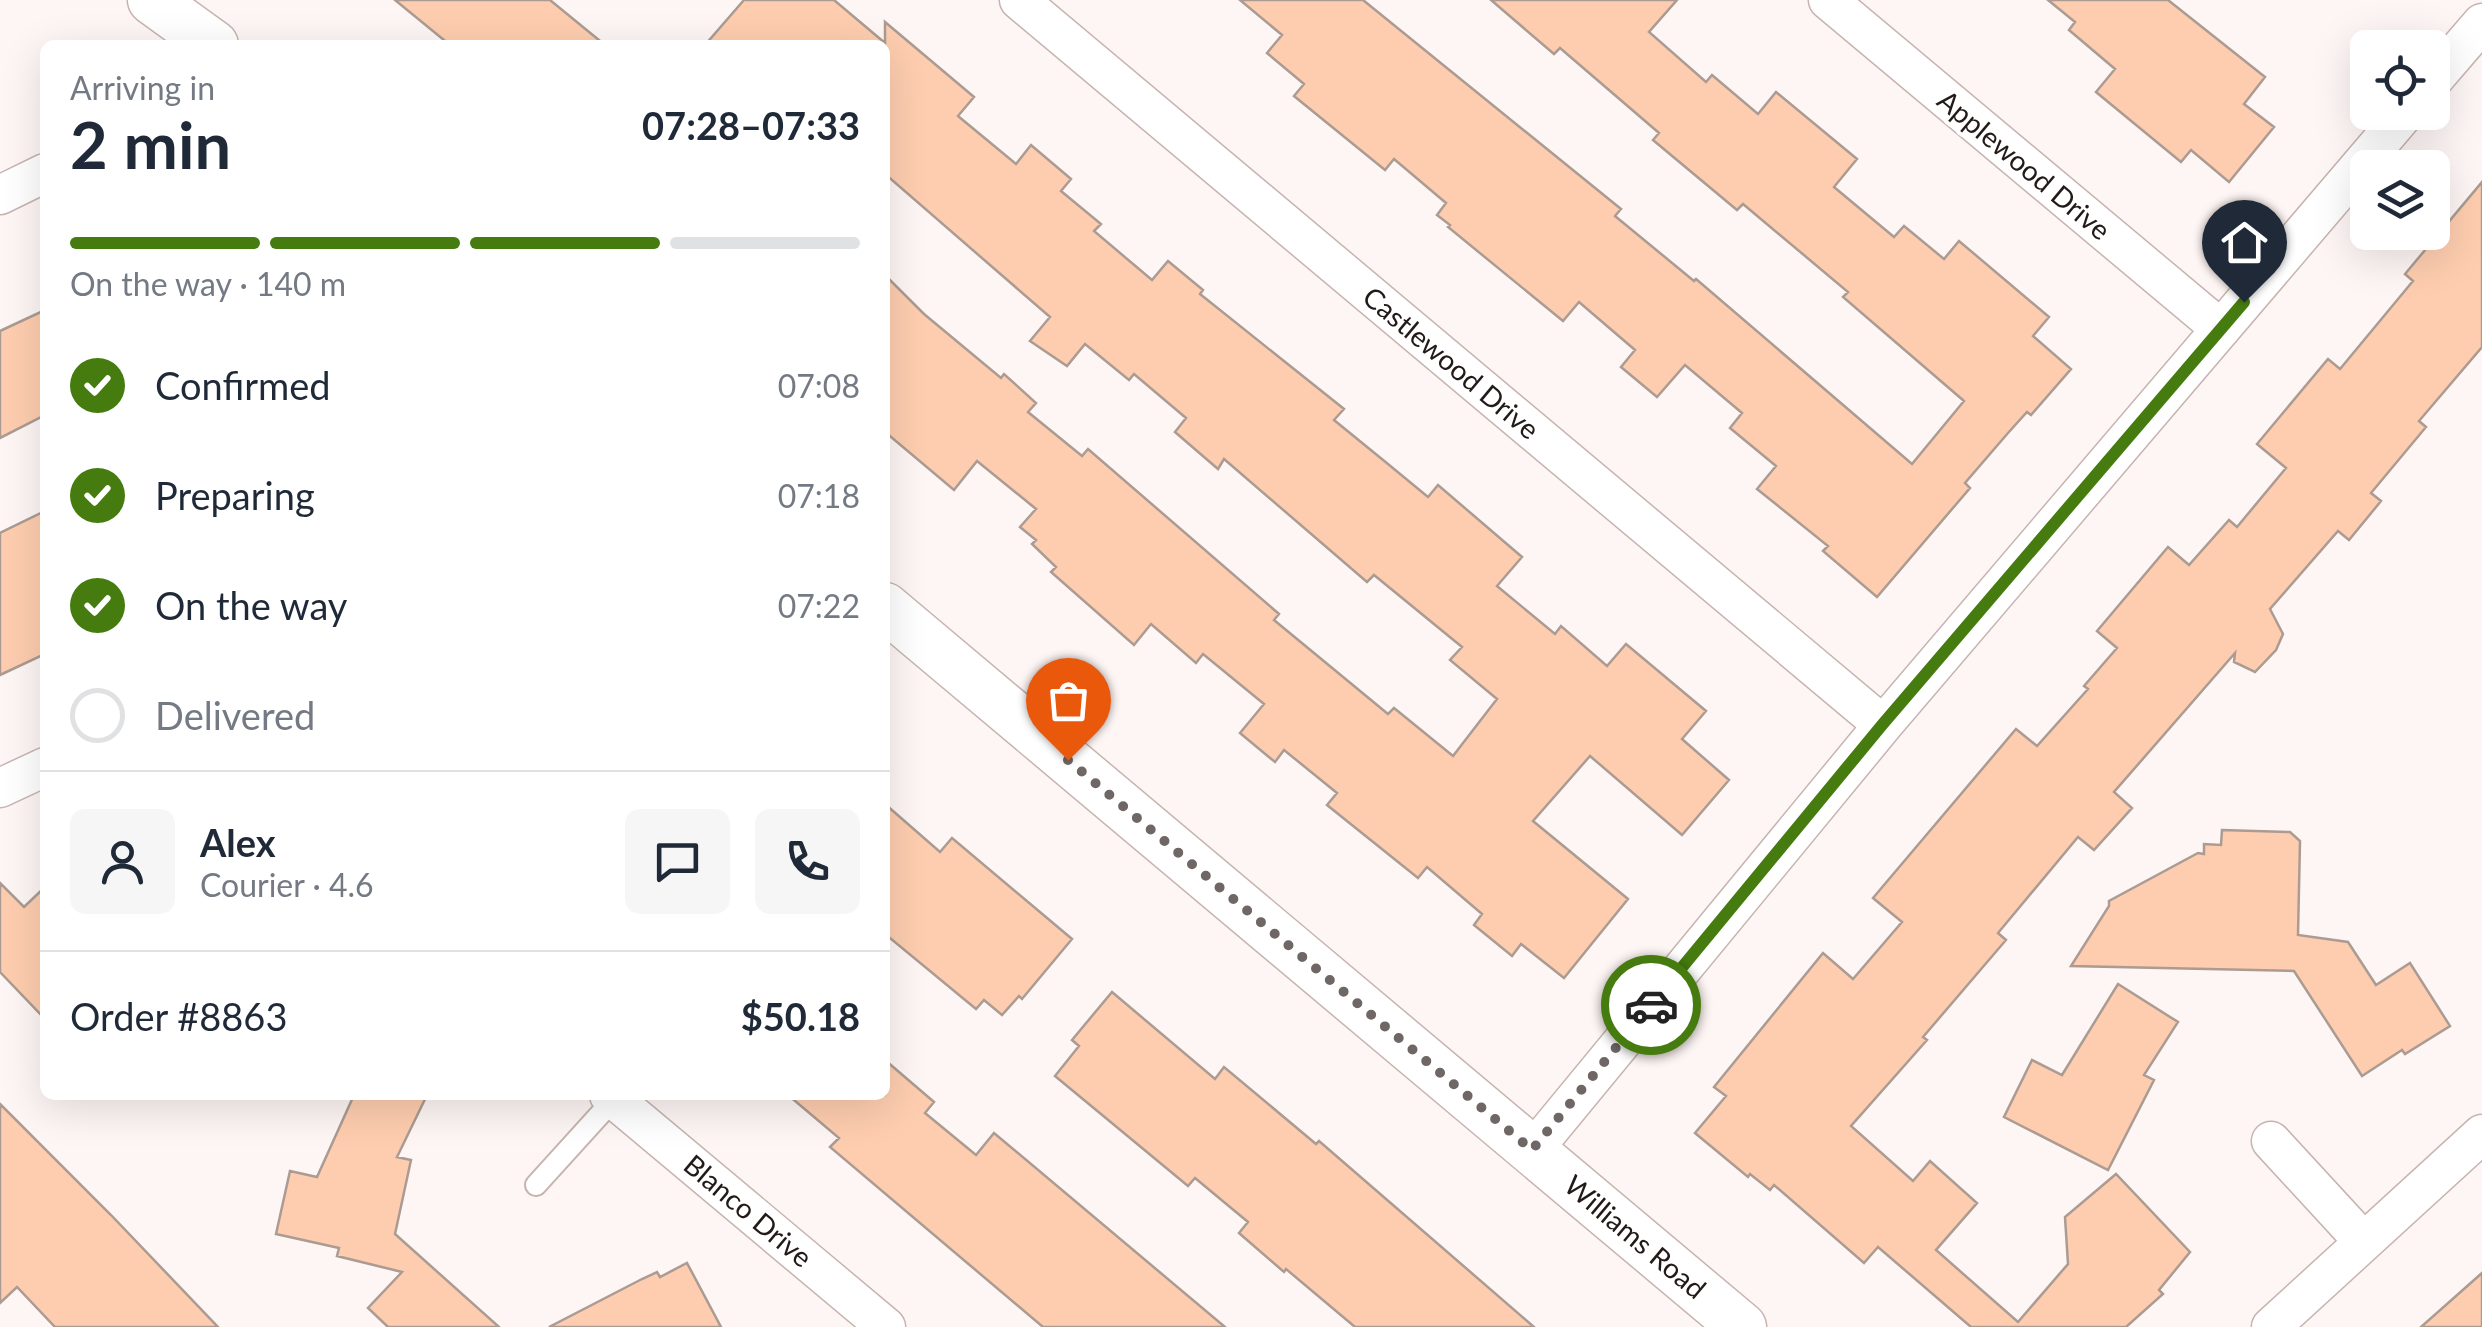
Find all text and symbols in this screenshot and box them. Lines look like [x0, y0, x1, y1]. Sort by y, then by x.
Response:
map controls [2350, 30, 2450, 250]
button: locate [2350, 30, 2450, 130]
text: Arriving in [70, 68, 215, 107]
street label: Applewood Drive [1931, 82, 2118, 246]
text: 07:28–07:33 [642, 102, 860, 148]
text: 2 min [70, 105, 231, 183]
button: layers [2350, 150, 2450, 250]
pin [2202, 200, 2287, 303]
icon: home [2217, 215, 2272, 270]
text: On the way · 140 m [70, 264, 346, 303]
street label: Castlewood Drive [1357, 279, 1547, 446]
icon: check [70, 358, 125, 413]
text: Confirmed [155, 362, 331, 408]
text: 07:08 [778, 366, 860, 405]
icon: check [70, 468, 125, 523]
text: Preparing [155, 472, 315, 518]
text: 07:18 [778, 476, 860, 515]
icon: check [70, 578, 125, 633]
text: On the way [155, 582, 347, 628]
text: 07:22 [778, 586, 860, 625]
pin [1026, 658, 1111, 761]
icon: bag [1041, 673, 1096, 728]
text: Delivered [155, 692, 315, 738]
button: person [70, 809, 175, 914]
button: chat [625, 809, 730, 914]
button: phone [755, 809, 860, 914]
text: Alex [200, 819, 276, 865]
text: Courier · 4.6 [200, 865, 374, 904]
courier [1601, 955, 1701, 1055]
icon: car [1624, 978, 1679, 1033]
text: Order #8863 [70, 993, 287, 1039]
text: $50.18 [741, 993, 860, 1039]
street label: Blanco Drive [678, 1147, 820, 1274]
street label: Williams Road [1558, 1167, 1713, 1305]

